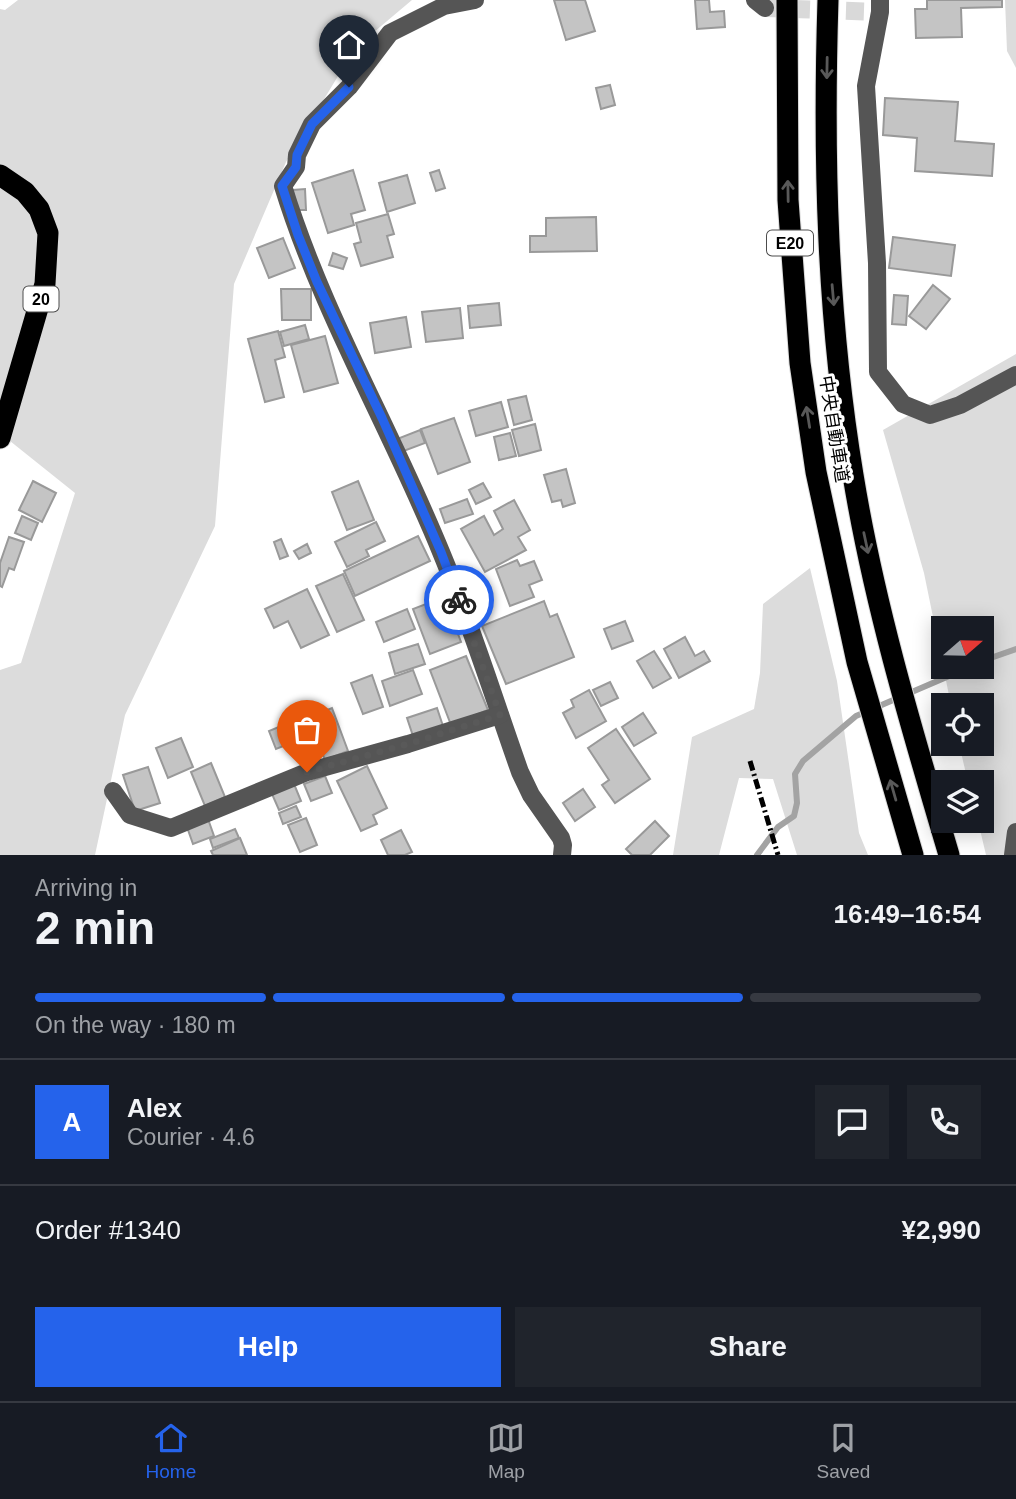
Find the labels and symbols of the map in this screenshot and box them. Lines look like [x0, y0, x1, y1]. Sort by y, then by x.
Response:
pin [319, 15, 379, 87]
one-way arrow [820, 56, 834, 79]
one-way arrow [781, 179, 794, 202]
road number: E20 [767, 230, 813, 256]
one-way arrow [827, 284, 840, 306]
road number: 20 [23, 286, 58, 312]
street label: 中央自動車道 [816, 374, 852, 484]
one-way arrow [801, 406, 814, 429]
one-way arrow [860, 531, 874, 554]
courier [424, 565, 494, 635]
north arrow [931, 616, 994, 679]
pin [277, 700, 337, 772]
one-way arrow [886, 779, 899, 801]

